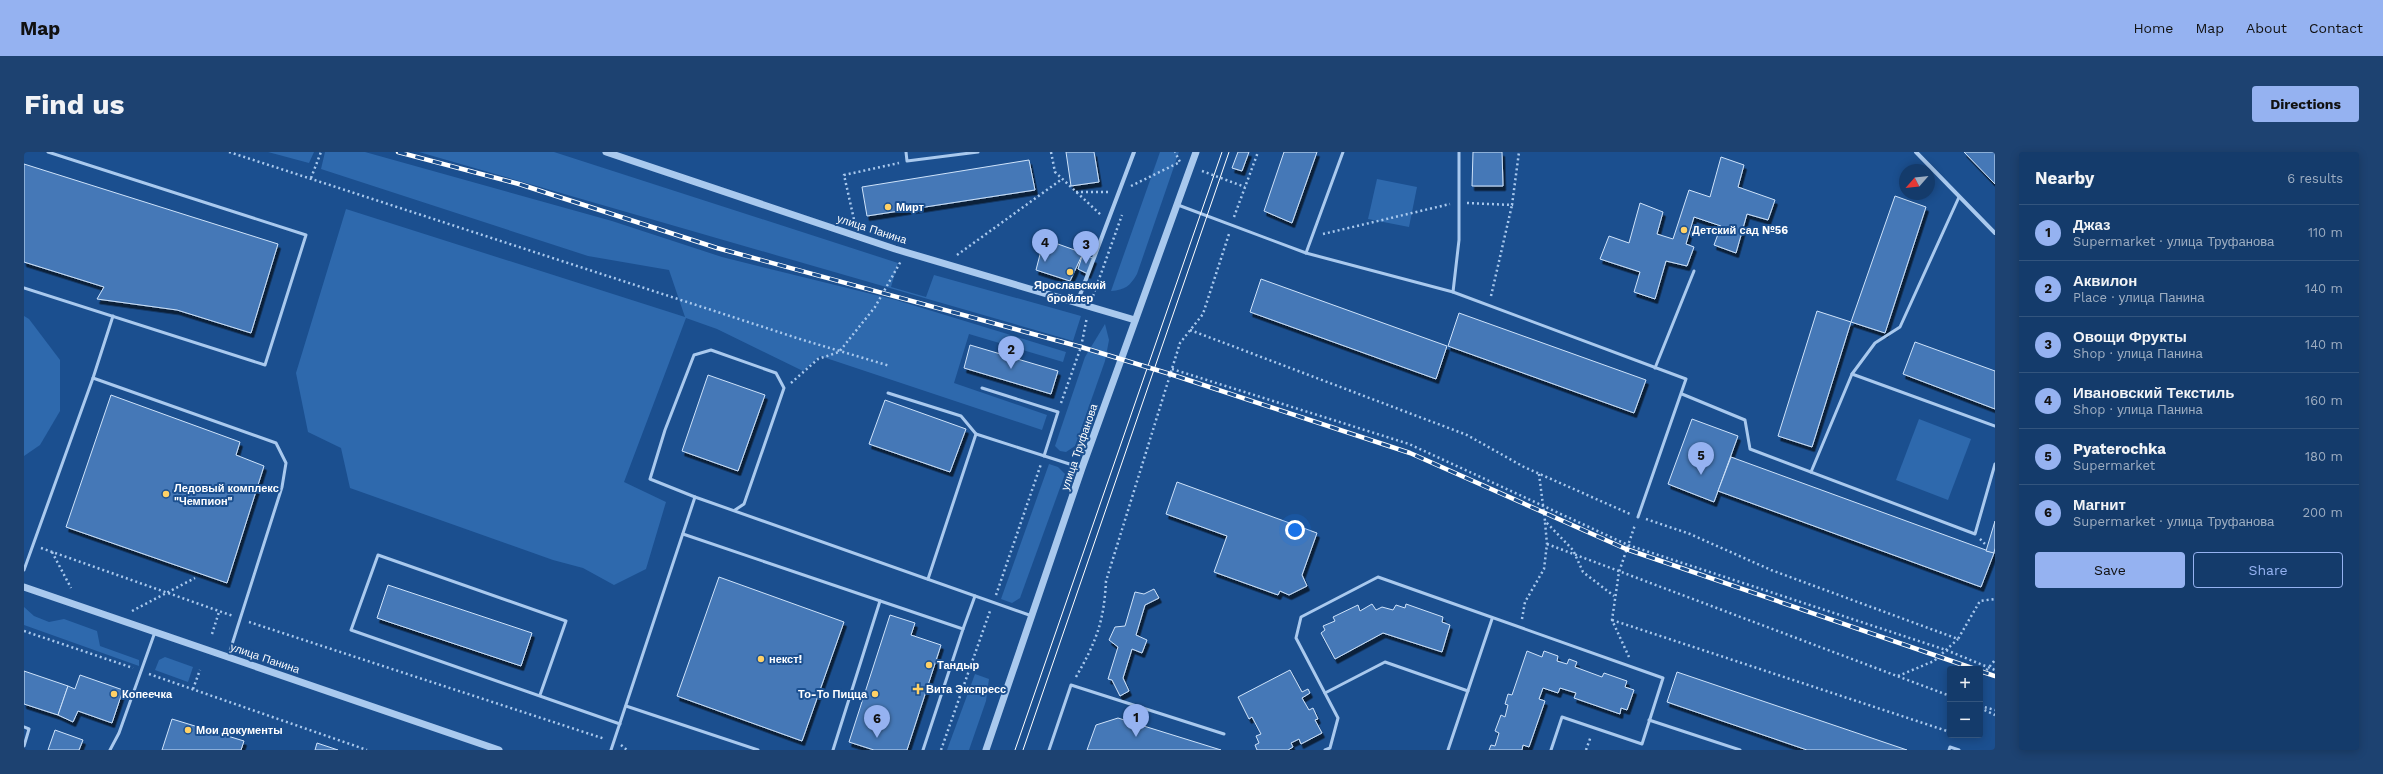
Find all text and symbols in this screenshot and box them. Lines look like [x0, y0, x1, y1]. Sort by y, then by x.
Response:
text: Map [20, 17, 60, 40]
text: Home [2133, 20, 2173, 36]
text: Map [2195, 20, 2224, 36]
text: About [2246, 20, 2287, 36]
text: Contact [2309, 20, 2363, 36]
button: Directions [2252, 86, 2359, 122]
text: Find us [24, 88, 124, 121]
north arrow [1899, 164, 1935, 200]
text: Nearby [2035, 168, 2094, 188]
text: 6 results [2287, 171, 2343, 186]
place label: Мирт [896, 201, 924, 214]
marker: Мирт [883, 202, 893, 212]
street label: улица Панина [835, 212, 909, 247]
text: Джаз [2073, 216, 2111, 234]
place label: Детский сад №56 [1692, 224, 1788, 237]
marker: Детский сад №56 [1679, 225, 1689, 235]
text: 1 [2045, 225, 2051, 240]
text: 110 m [2308, 225, 2343, 240]
pin: 4 [1032, 229, 1058, 262]
pin: 3 [1073, 231, 1099, 264]
text: Supermarket · улица Труфанова [2073, 234, 2274, 249]
marker: Ярославский бройлер [1065, 267, 1075, 277]
text: Аквилон [2073, 272, 2137, 290]
place label: Ярославский бройлер [1034, 279, 1106, 305]
text: 2 [2044, 281, 2052, 296]
text: 140 m [2305, 281, 2343, 296]
text: Place · улица Панина [2073, 290, 2204, 305]
text: Овощи Фрукты [2073, 328, 2187, 346]
pin: 2 [998, 336, 1024, 369]
text: 3 [2044, 337, 2052, 352]
text: 140 m [2305, 337, 2343, 352]
text: Shop · улица Панина [2073, 346, 2203, 361]
text: Ивановский Текстиль [2073, 384, 2235, 402]
text: 4 [2044, 393, 2052, 408]
text: 160 m [2305, 393, 2343, 408]
street label: улица Труфанова [1059, 401, 1101, 492]
text: Shop · улица Панина [2073, 402, 2203, 417]
text: Pyaterochka [2073, 440, 2166, 458]
pin: 5 [1688, 442, 1714, 475]
text: 5 [2044, 449, 2052, 464]
text: 180 m [2305, 449, 2343, 464]
text: Supermarket [2073, 458, 2155, 473]
place label: Ледовый комплекс "Чемпион" [174, 482, 279, 508]
marker: Ледовый комплекс "Чемпион" [161, 489, 171, 499]
text: Магнит [2073, 496, 2126, 514]
text: 6 [2044, 505, 2052, 520]
text: 200 m [2302, 505, 2343, 520]
text: Supermarket · улица Труфанова [2073, 514, 2274, 529]
your location [1285, 520, 1305, 540]
button: Save [2035, 552, 2185, 588]
button: Share [2193, 552, 2343, 588]
street label: улица Панина [228, 641, 302, 677]
place label: некст! [769, 653, 802, 666]
marker: некст! [756, 654, 766, 664]
place label: Тандыр [937, 659, 980, 672]
marker: Тандыр [924, 660, 934, 670]
map controls [1947, 666, 1983, 738]
button: + [1947, 666, 1983, 702]
place label: Вита Экспресс [926, 683, 1006, 696]
marker: Вита Экспресс [913, 684, 923, 694]
place label: Копеечка [122, 688, 173, 701]
place label: То-То Пицца [798, 688, 868, 701]
marker: Копеечка [109, 689, 119, 699]
marker: То-То Пицца [870, 689, 880, 699]
button: − [1947, 702, 1983, 738]
pin: 1 [1123, 704, 1149, 737]
pin: 6 [864, 705, 890, 738]
place label: Мои документы [196, 724, 283, 737]
marker: Мои документы [183, 725, 193, 735]

